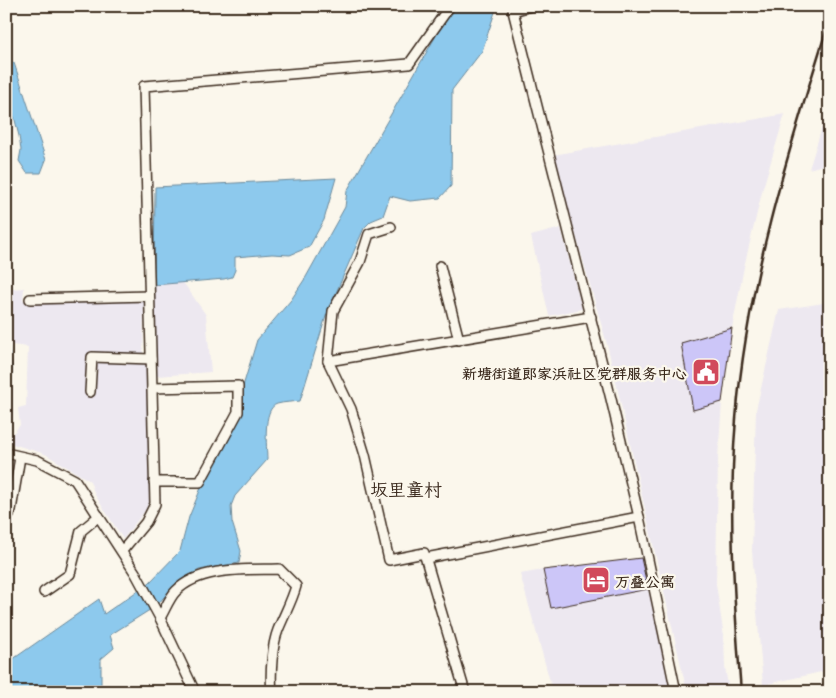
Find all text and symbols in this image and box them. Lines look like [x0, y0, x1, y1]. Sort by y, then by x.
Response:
public building icon: 新塘街道郎家浜社区党群服务中心 [691, 357, 721, 387]
place label: 新塘街道郎家浜社区党群服务中心 [462, 361, 687, 384]
district label: 坂里童村 [370, 475, 442, 502]
hotel icon: 万叠公寓 [581, 565, 611, 595]
place label: 万叠公寓 [615, 569, 675, 592]

